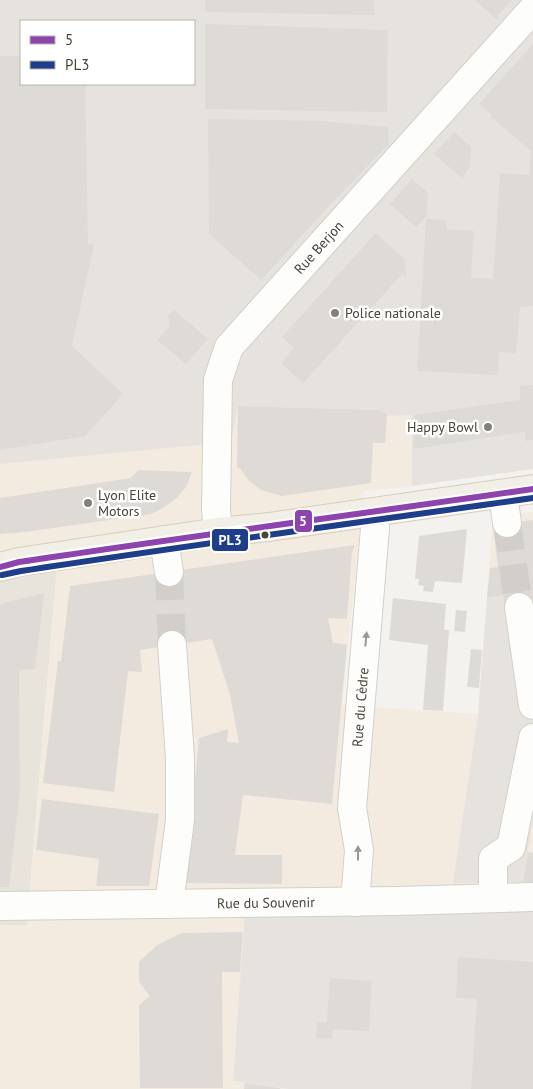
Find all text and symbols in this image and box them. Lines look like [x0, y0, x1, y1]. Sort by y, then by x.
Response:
legend [20, 20, 195, 85]
text: 5 [65, 30, 73, 49]
text: PL3 [65, 55, 89, 74]
street label: Rue Berjon [290, 217, 347, 278]
place label: Police nationale [345, 304, 441, 322]
marker: Police nationale [329, 307, 341, 319]
place label: Happy Bowl [407, 418, 478, 436]
marker: Happy Bowl [482, 421, 494, 433]
place label: Lyon Elite Motors [98, 486, 156, 520]
marker: Lyon Elite Motors [82, 497, 94, 509]
line badge: 5 [294, 509, 313, 533]
text: 5 [299, 512, 307, 530]
line badge: PL3 [211, 528, 249, 552]
unlabelled marker [260, 530, 270, 540]
text: PL3 [218, 531, 242, 549]
one-way arrow [362, 631, 370, 647]
street label: Rue du Cèdre [348, 667, 373, 747]
one-way arrow [354, 845, 362, 861]
street label: Rue du Souvenir [217, 893, 315, 912]

